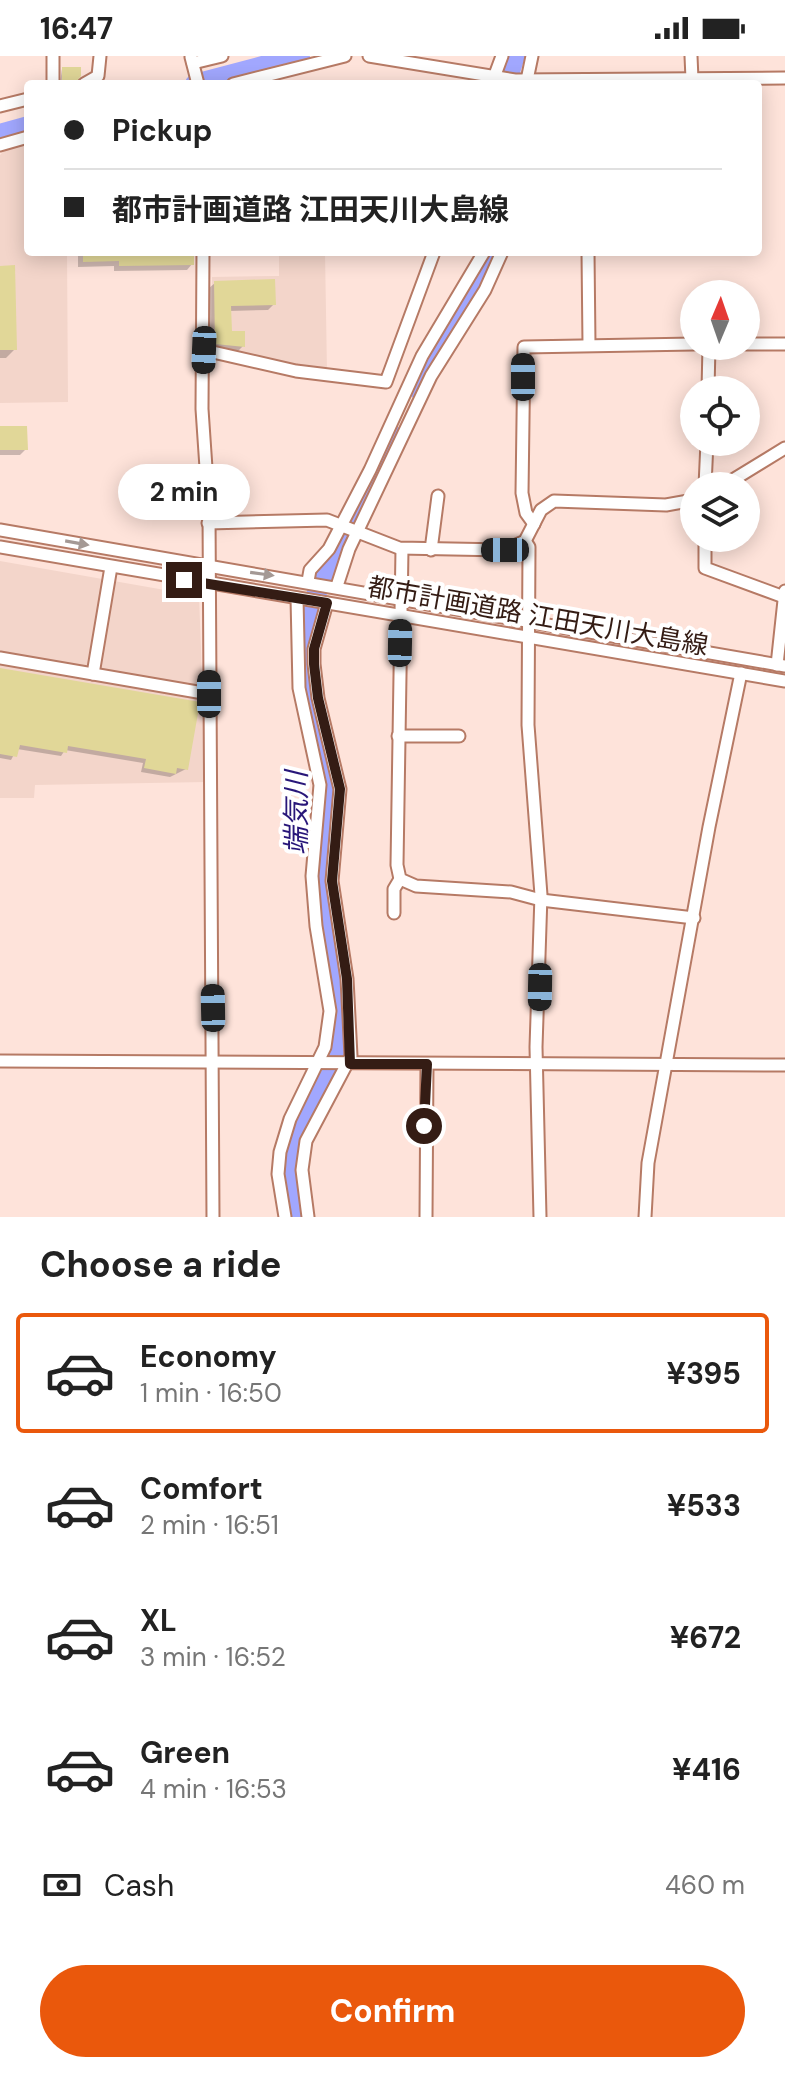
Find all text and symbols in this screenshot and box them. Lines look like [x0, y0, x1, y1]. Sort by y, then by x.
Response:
text: 16:47 [40, 9, 113, 48]
text: Pickup [112, 111, 212, 150]
text: 都市計画道路 江田天川大島線 [112, 190, 509, 229]
north arrow [680, 280, 760, 360]
map controls [680, 280, 760, 552]
car [191, 326, 217, 374]
car [511, 353, 535, 401]
button: locate [680, 376, 760, 456]
callout: 2 min [118, 464, 250, 520]
button: layers [680, 472, 760, 552]
text: 2 min [150, 475, 218, 509]
one-way arrow [65, 537, 90, 550]
car [481, 538, 529, 562]
route end [166, 562, 202, 598]
one-way arrow [249, 568, 274, 581]
street label: 都市計画道路 江田天川大島線 [365, 569, 711, 663]
car [388, 619, 412, 667]
car [197, 670, 221, 718]
water label: 端気川 [278, 768, 315, 855]
car [528, 963, 552, 1011]
car [201, 984, 225, 1032]
route start [406, 1108, 442, 1144]
text: Choose a ride [40, 1241, 281, 1288]
icon: car [44, 1337, 116, 1409]
text: Economy [140, 1337, 277, 1376]
text: ¥395 [666, 1354, 741, 1393]
text: 1 min · 16:50 [140, 1376, 282, 1410]
icon: car [44, 1469, 116, 1541]
text: Comfort [140, 1469, 263, 1508]
text: ¥533 [667, 1486, 741, 1525]
text: 2 min · 16:51 [140, 1508, 279, 1542]
icon: car [44, 1601, 116, 1673]
text: XL [140, 1601, 177, 1640]
text: ¥672 [670, 1618, 741, 1657]
text: 3 min · 16:52 [140, 1640, 286, 1674]
icon: car [44, 1733, 116, 1805]
text: Green [140, 1733, 230, 1772]
text: ¥416 [672, 1750, 741, 1789]
text: 4 min · 16:53 [140, 1772, 287, 1806]
icon: cash [40, 1863, 84, 1907]
text: Cash [104, 1866, 174, 1905]
text: 460 m [665, 1868, 745, 1902]
button: Confirm [40, 1965, 745, 2057]

